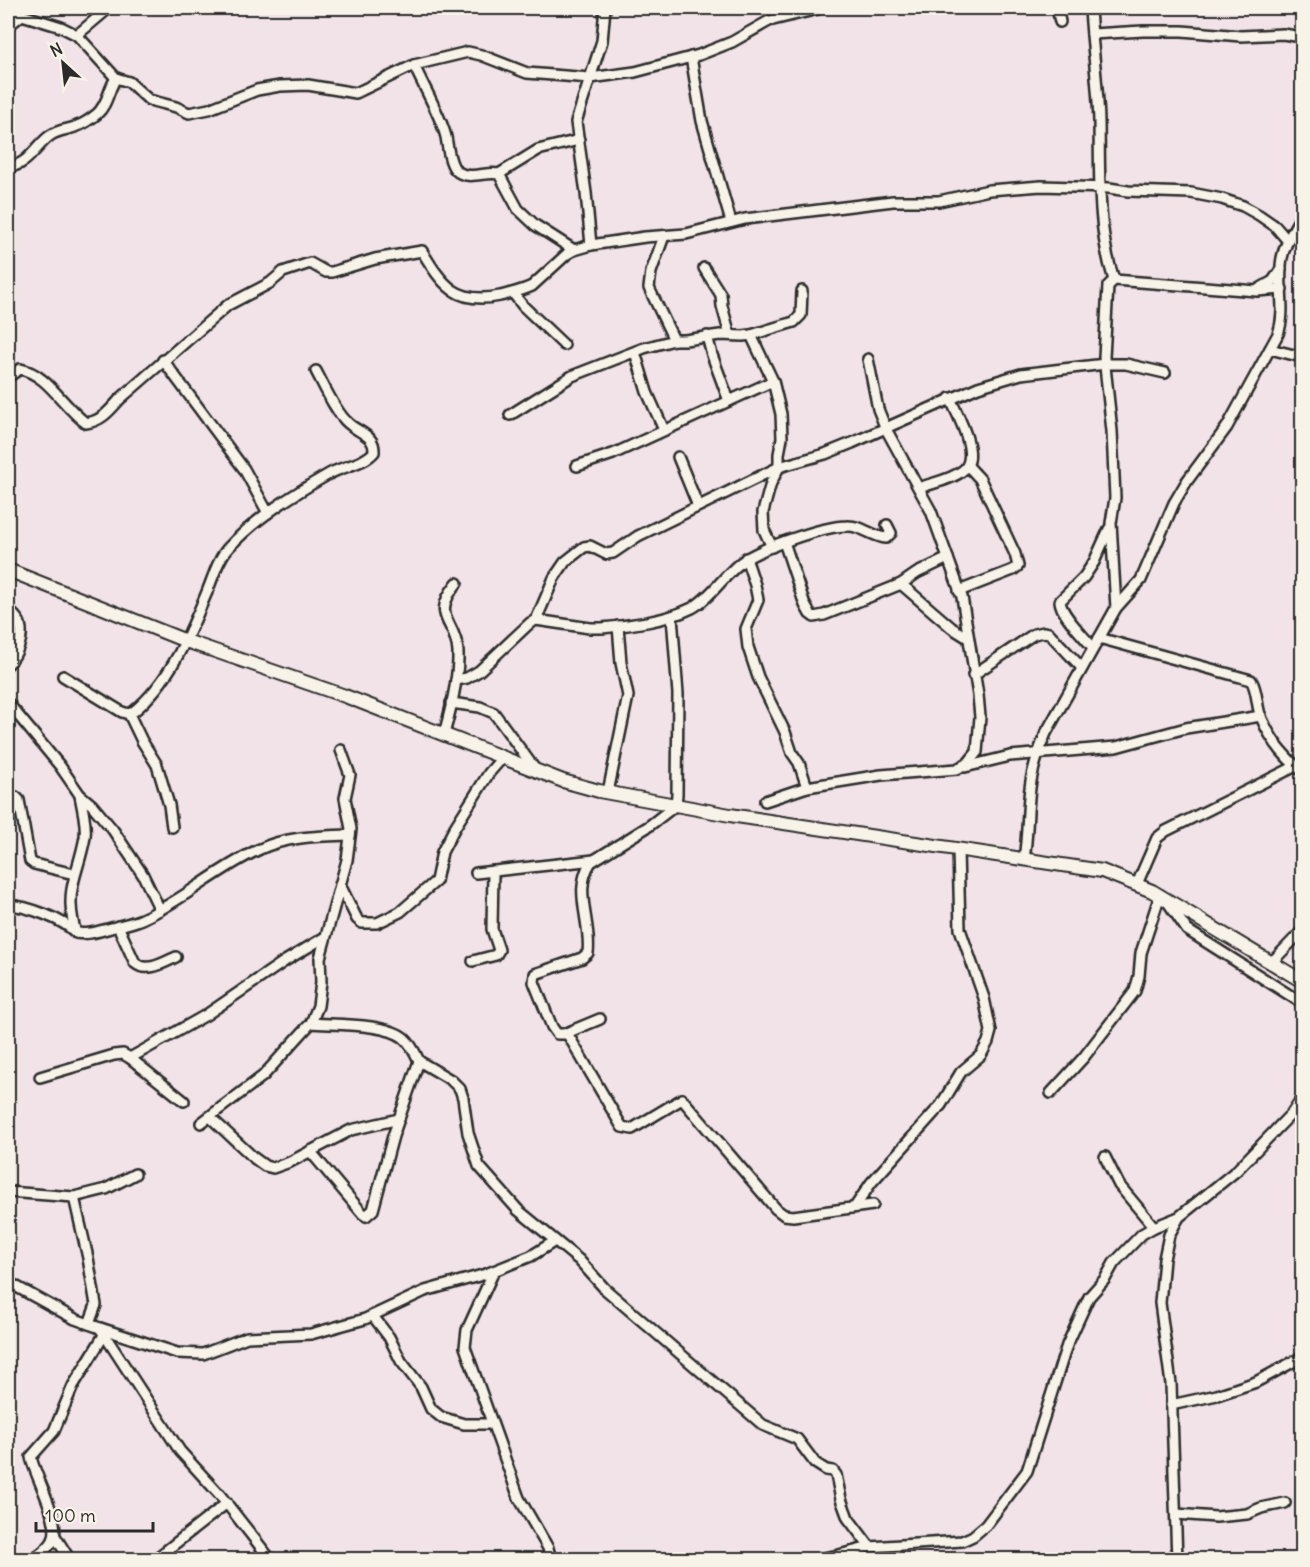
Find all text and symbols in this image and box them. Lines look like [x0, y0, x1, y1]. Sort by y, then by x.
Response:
north arrow [33, 33, 93, 93]
text: N [47, 38, 66, 61]
scale bar [36, 1495, 153, 1533]
text: 100 m [45, 1504, 96, 1527]

